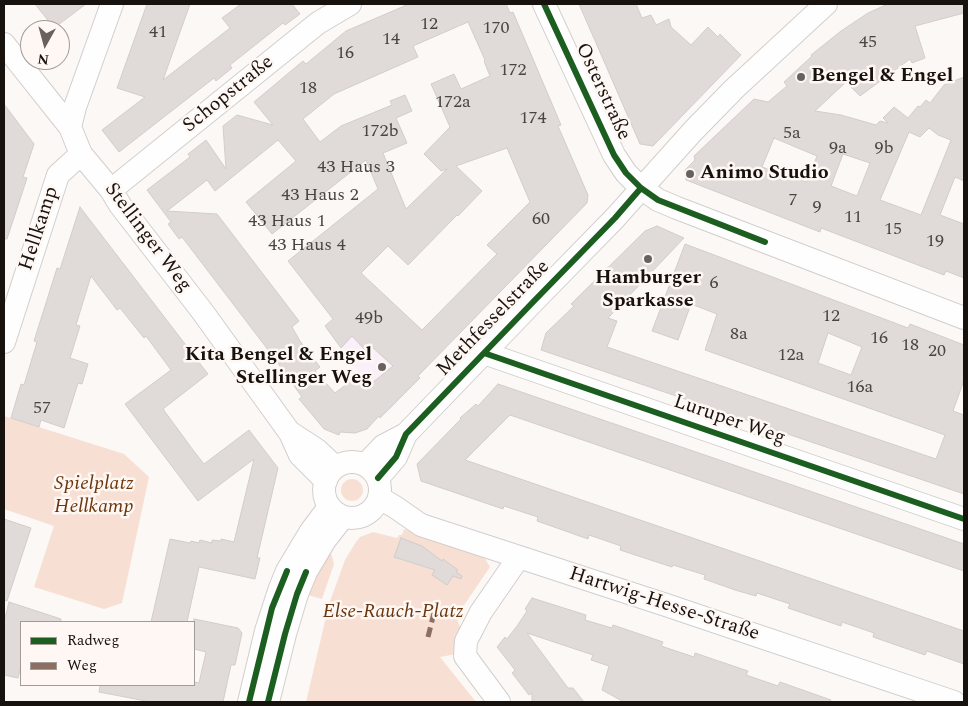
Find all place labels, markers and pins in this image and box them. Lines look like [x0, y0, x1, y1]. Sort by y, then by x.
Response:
place label: Bengel & Engel [811, 65, 953, 89]
marker: Bengel & Engel [795, 71, 807, 83]
place label: Animo Studio [700, 162, 829, 186]
marker: Animo Studio [684, 168, 696, 180]
marker: Hamburger Sparkasse [642, 253, 654, 265]
place label: Hamburger Sparkasse [595, 267, 701, 314]
place label: Kita Bengel & Engel Stellinger Weg [185, 344, 372, 391]
marker: Kita Bengel & Engel Stellinger Weg [376, 361, 388, 373]

